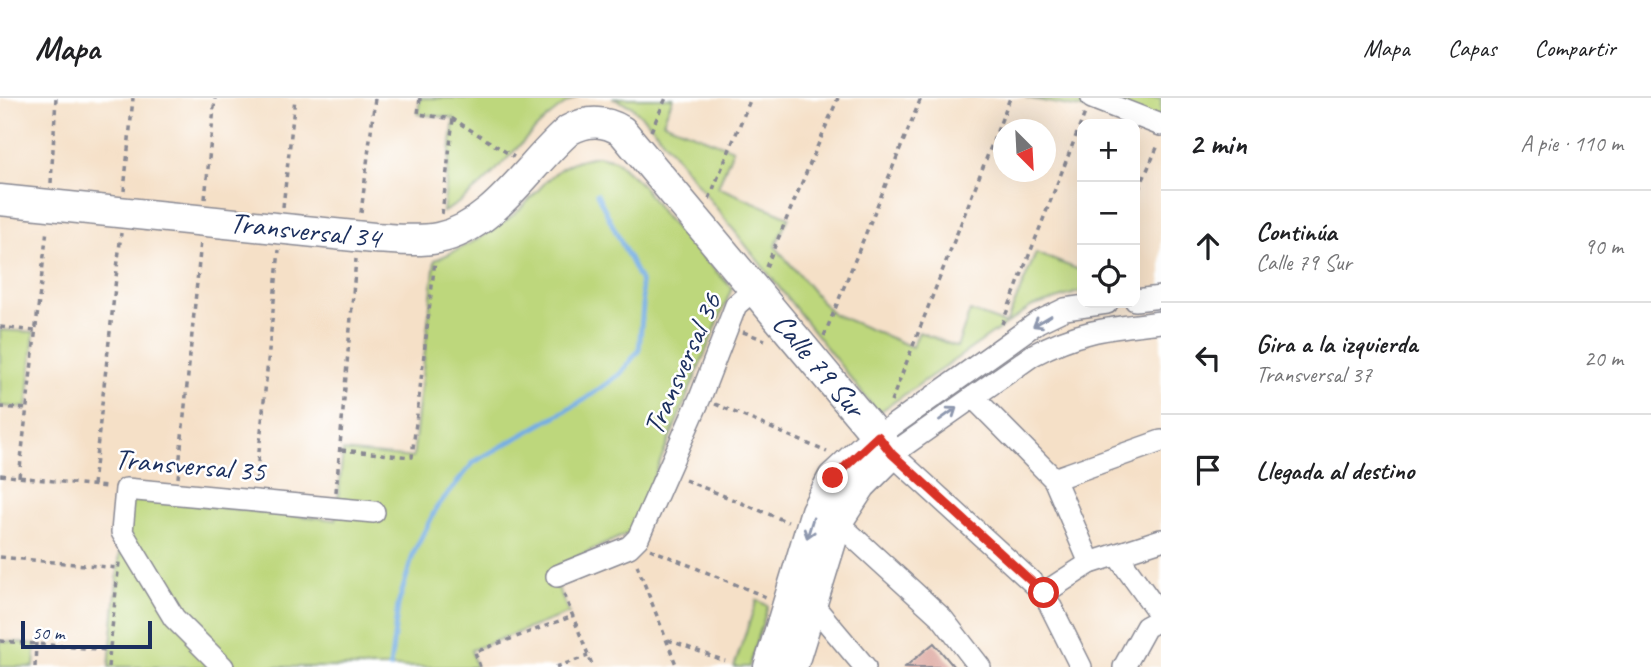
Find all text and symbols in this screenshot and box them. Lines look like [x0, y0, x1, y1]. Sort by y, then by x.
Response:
text: Mapa [35, 27, 100, 69]
text: Mapa [1363, 33, 1410, 63]
text: Capas [1448, 33, 1496, 63]
text: Compartir [1534, 33, 1616, 63]
north arrow [993, 119, 1056, 182]
map controls [1077, 119, 1140, 308]
button: + [1077, 119, 1140, 182]
text: 2 min [1189, 125, 1246, 163]
text: A pie · 110 m [1520, 129, 1623, 158]
button: − [1077, 182, 1140, 245]
street label: Transversal 34 [228, 203, 385, 257]
text: Continúa [1256, 215, 1337, 248]
icon: ahead [1189, 227, 1227, 265]
text: 90 m [1584, 232, 1623, 261]
button: locate [1077, 245, 1140, 308]
text: Calle 79 Sur [1256, 248, 1352, 277]
street label: Transversal 36 [634, 286, 731, 441]
street label: Calle 79 Sur [764, 305, 876, 427]
one-way arrow [1032, 314, 1052, 328]
text: Gira a la izquierda [1256, 327, 1417, 360]
icon: left [1189, 339, 1227, 377]
text: 20 m [1584, 344, 1623, 373]
text: Transversal 37 [1256, 360, 1372, 389]
one-way arrow [938, 407, 957, 421]
street label: Transversal 35 [113, 439, 268, 491]
icon: arrive [1189, 451, 1227, 489]
text: Llegada al destino [1256, 454, 1414, 487]
route end [817, 462, 848, 493]
one-way arrow [803, 517, 816, 539]
route start [1028, 577, 1059, 608]
scale bar [21, 618, 152, 650]
text: 50 m [32, 621, 64, 645]

